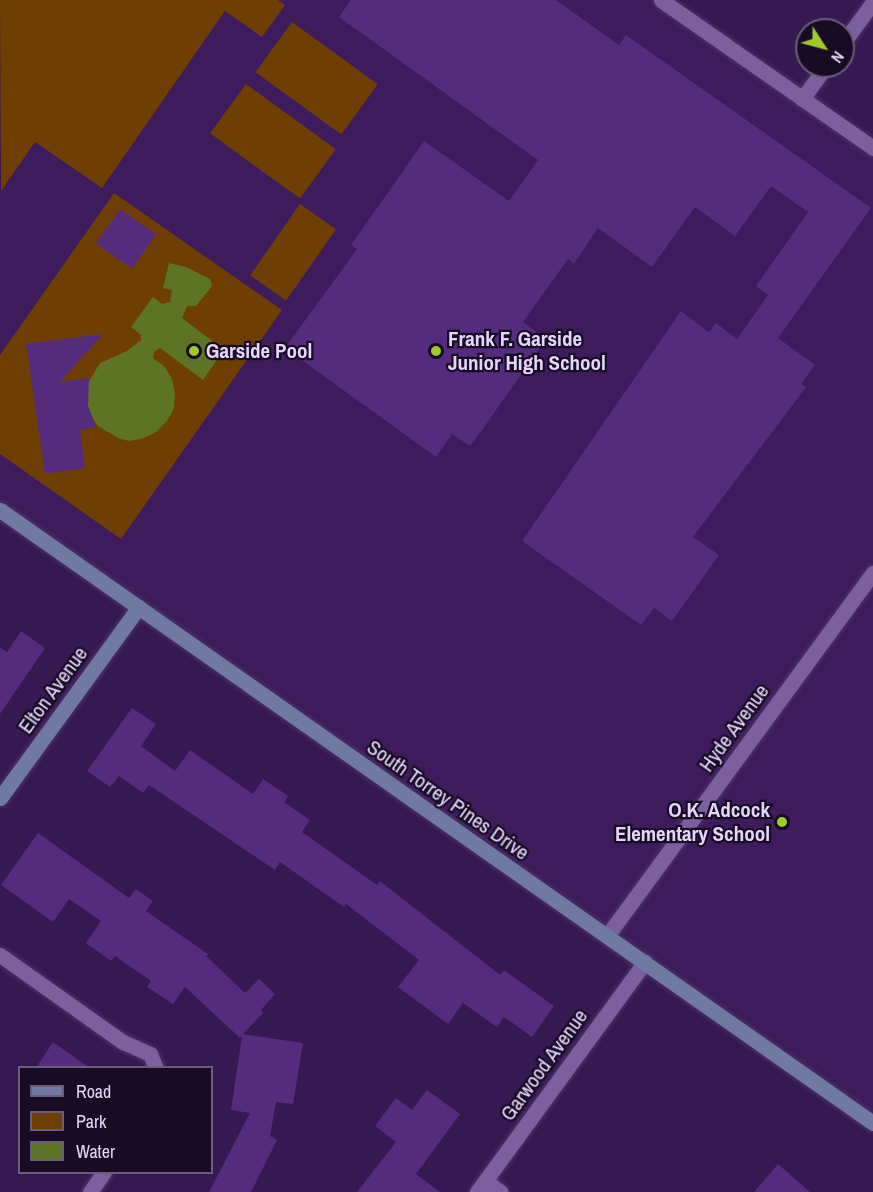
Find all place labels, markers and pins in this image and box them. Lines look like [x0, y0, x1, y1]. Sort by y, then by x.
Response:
place label: Frank F. Garside Junior High School [448, 326, 606, 376]
place label: Garside Pool [206, 338, 312, 364]
marker: Garside Pool [187, 344, 201, 358]
marker: Frank F. Garside Junior High School [429, 344, 443, 358]
place label: O.K. Adcock Elementary School [615, 797, 770, 847]
marker: O.K. Adcock Elementary School [775, 815, 789, 829]

